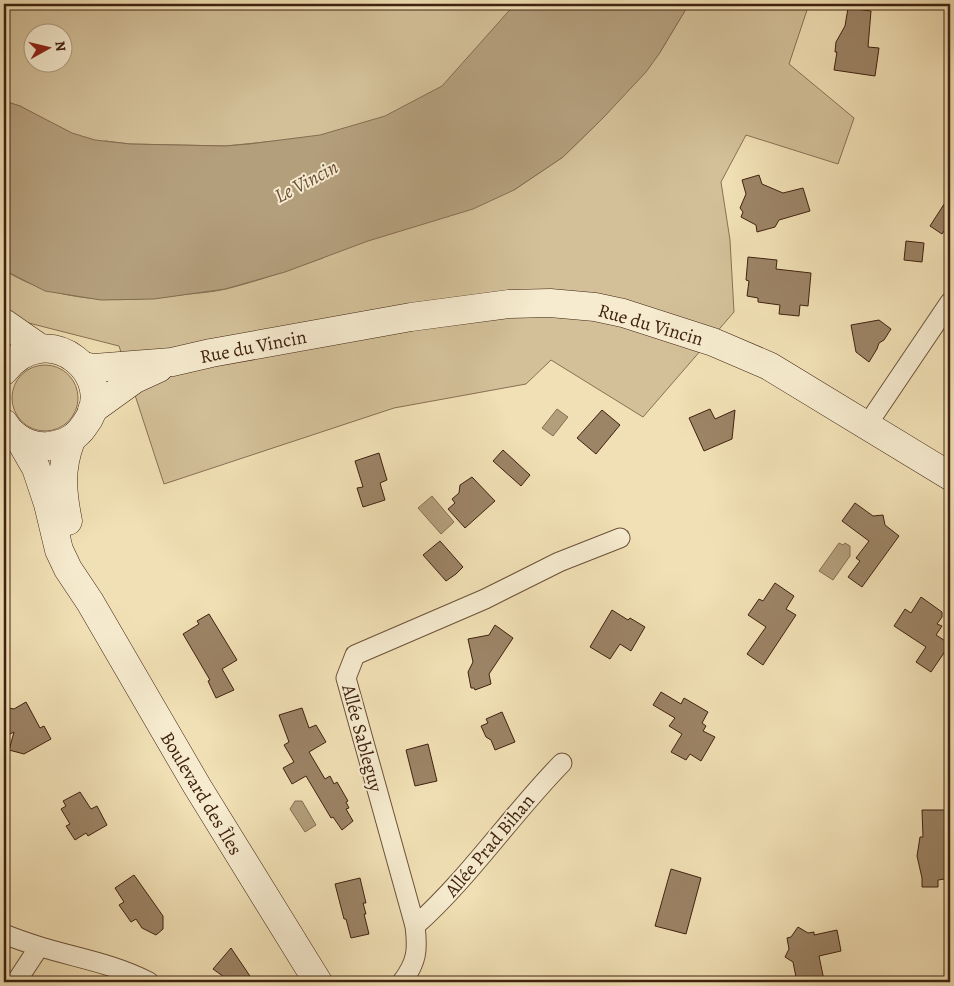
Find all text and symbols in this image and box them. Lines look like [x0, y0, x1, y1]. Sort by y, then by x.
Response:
north arrow [22, 22, 72, 72]
text: N [50, 40, 70, 53]
water label: Le Vincin [270, 153, 343, 209]
street label: Rue du Vincin [595, 298, 706, 352]
street label: Rue du Vincin [198, 324, 309, 370]
street label: Allée Sableguy [335, 681, 389, 795]
street label: Boulevard des Îles [154, 727, 248, 860]
street label: Allée Prad Bihan [438, 789, 541, 903]

